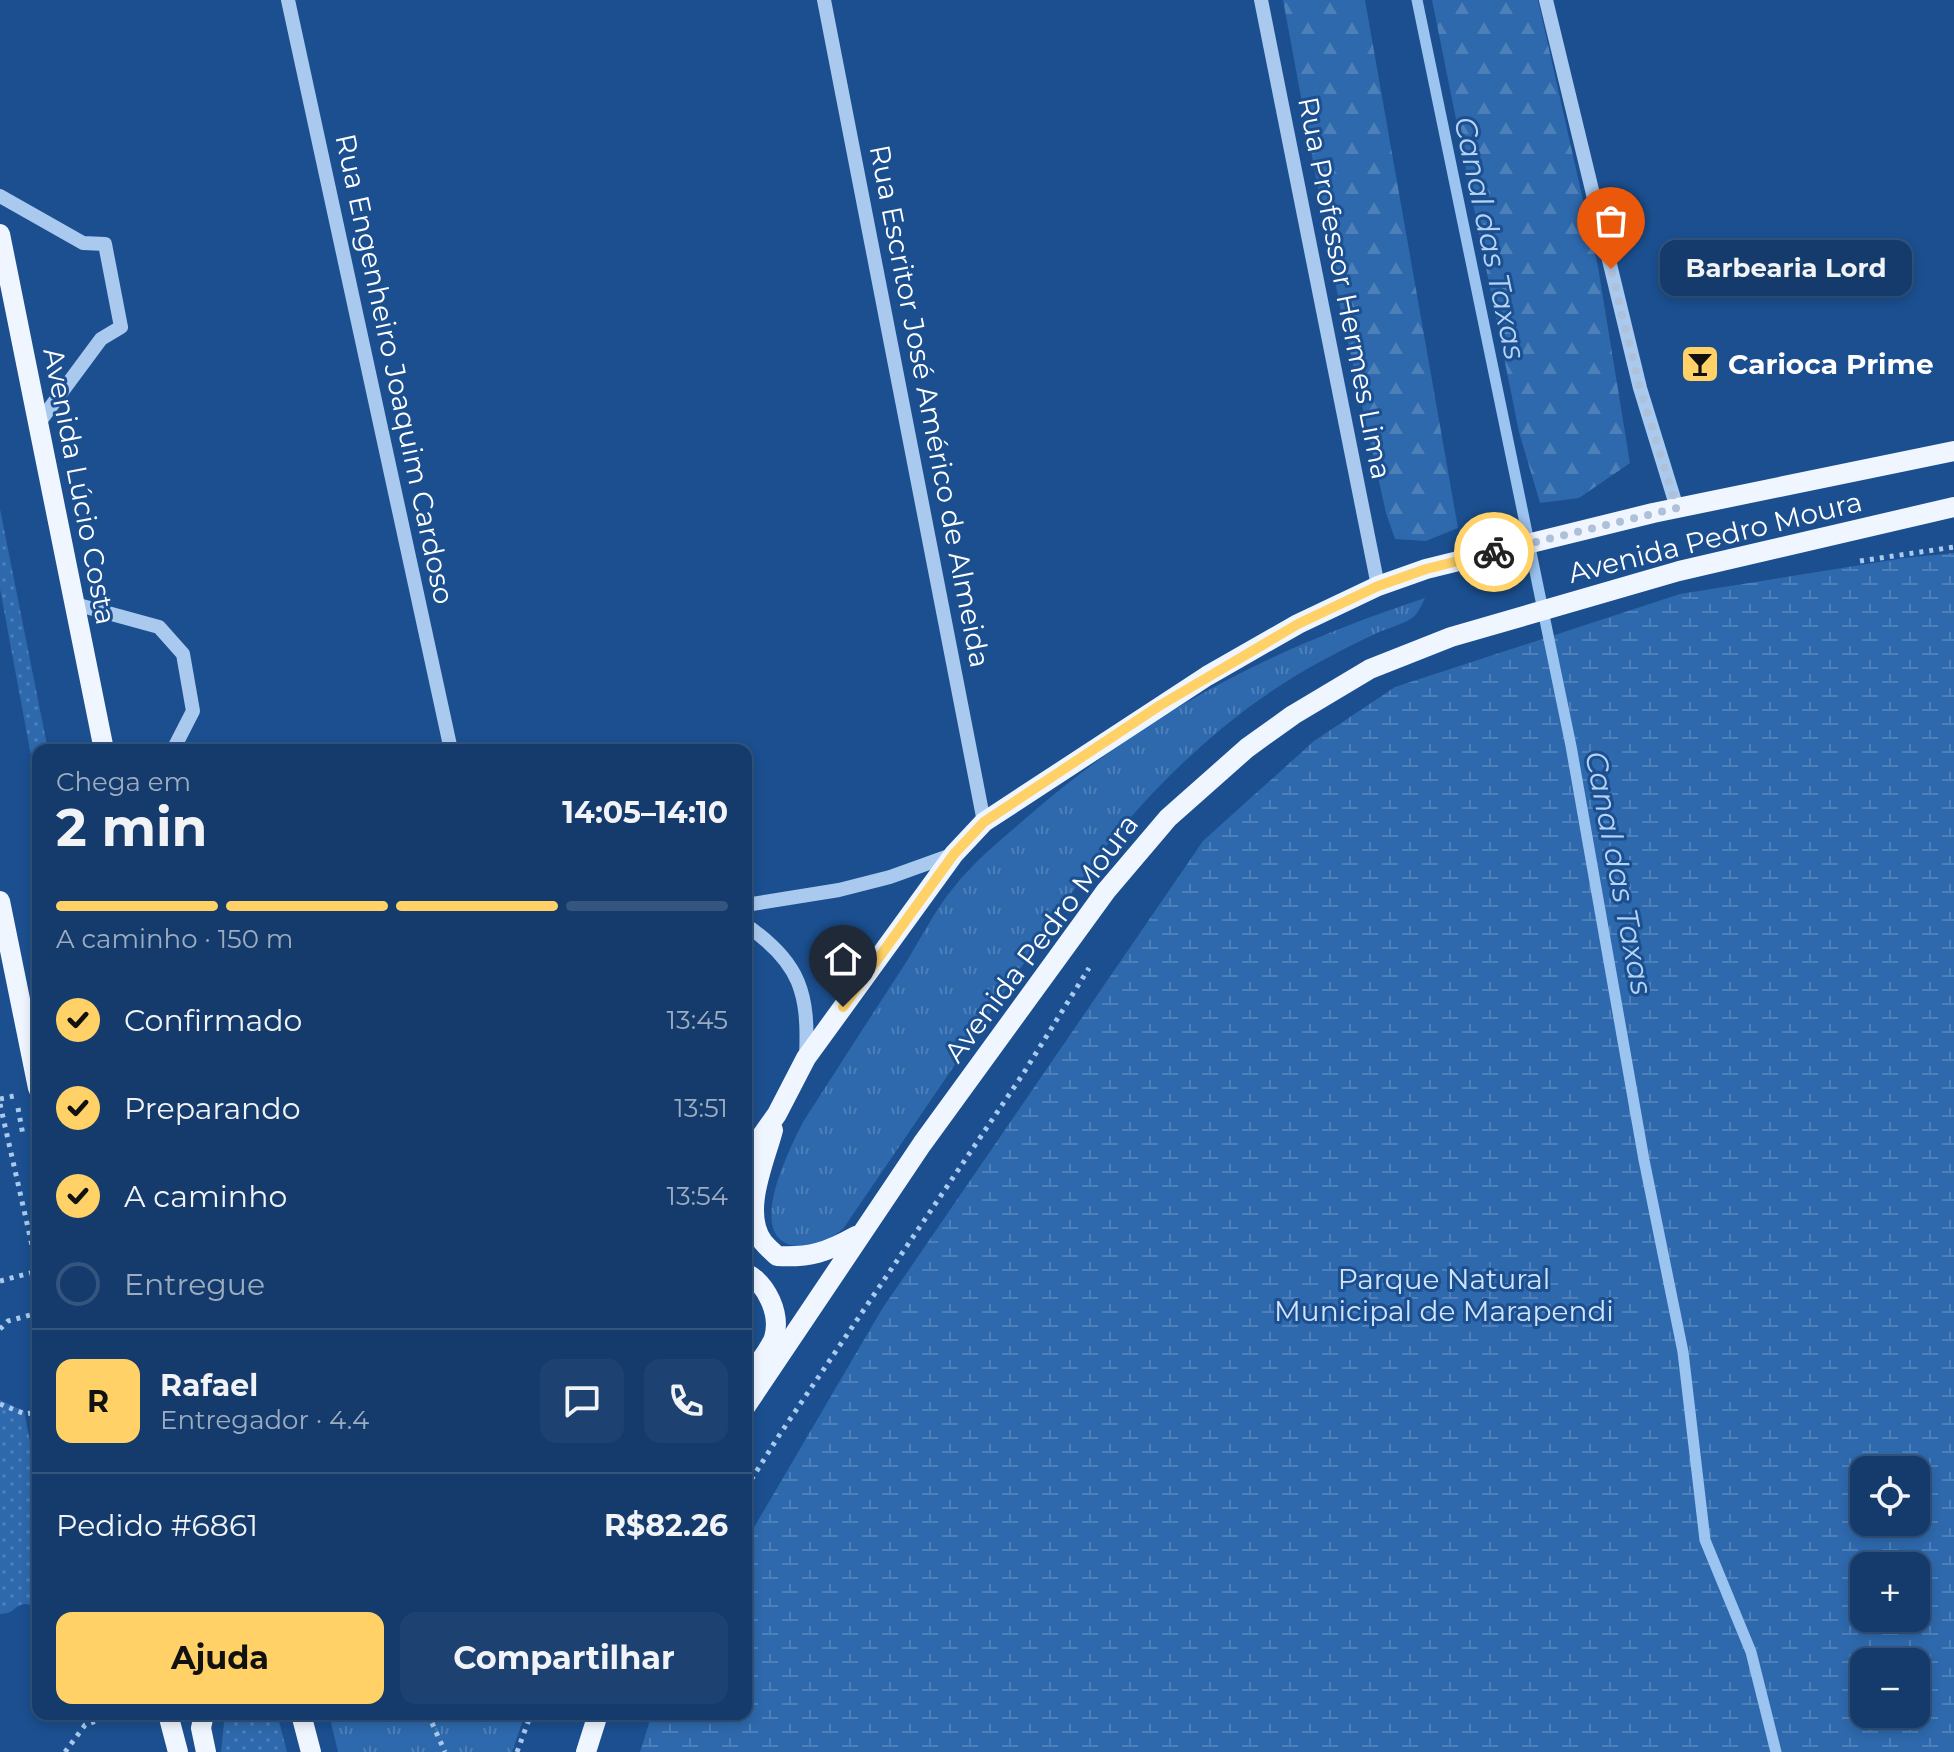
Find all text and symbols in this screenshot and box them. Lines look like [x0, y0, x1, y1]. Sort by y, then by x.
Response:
street label: Rua Professor Hermes Lima [1291, 94, 1399, 482]
water label: Canal das Taxas [1446, 113, 1534, 363]
street label: Rua Engenheiro Joaquim Cardoso [328, 131, 462, 607]
street label: Rua Escritor José Américo de Almeida [863, 142, 997, 670]
pin [1577, 187, 1645, 269]
icon: bag [1589, 199, 1633, 243]
callout: Barbearia Lord [1659, 241, 1911, 297]
text: Barbearia Lord [1686, 252, 1887, 284]
bar icon: Carioca Prime [1679, 343, 1721, 385]
street label: Avenida Lúcio Costa [36, 345, 124, 627]
place label: Carioca Prime [1728, 347, 1934, 381]
street label: Avenida Pedro Moura [1565, 484, 1865, 590]
courier [1454, 512, 1534, 592]
icon: bike [1472, 530, 1516, 574]
water label: Canal das Taxas [1577, 748, 1661, 998]
text: Chega em [56, 766, 191, 798]
text: 14:05–14:10 [562, 794, 728, 831]
text: 2 min [56, 796, 208, 859]
street label: Avenida Pedro Moura [937, 807, 1145, 1069]
text: A caminho · 150 m [56, 923, 293, 955]
pin [809, 925, 877, 1007]
icon: home [821, 937, 865, 981]
icon: check [56, 998, 100, 1042]
text: Confirmado [124, 1002, 302, 1039]
text: 13:45 [667, 1004, 728, 1036]
icon: check [56, 1086, 100, 1130]
text: Preparando [124, 1090, 301, 1127]
text: 13:51 [674, 1092, 728, 1124]
icon: check [56, 1174, 100, 1218]
text: A caminho [124, 1178, 287, 1215]
text: 13:54 [667, 1180, 728, 1212]
park label: Parque Natural Municipal de Marapendi [1274, 1262, 1614, 1328]
text: Entregue [124, 1266, 265, 1303]
button: chat [540, 1359, 624, 1443]
button: phone [644, 1359, 728, 1443]
text: Rafael [160, 1367, 258, 1404]
text: R [87, 1383, 109, 1420]
text: Entregador · 4.4 [160, 1404, 369, 1436]
map controls [1850, 1456, 1930, 1728]
button: locate [1850, 1456, 1930, 1536]
text: Pedido #6861 [56, 1507, 258, 1544]
text: R$82.26 [604, 1507, 728, 1544]
button: + [1850, 1552, 1930, 1632]
button: Ajuda [56, 1612, 384, 1704]
button: Compartilhar [400, 1612, 728, 1704]
button: − [1850, 1648, 1930, 1728]

